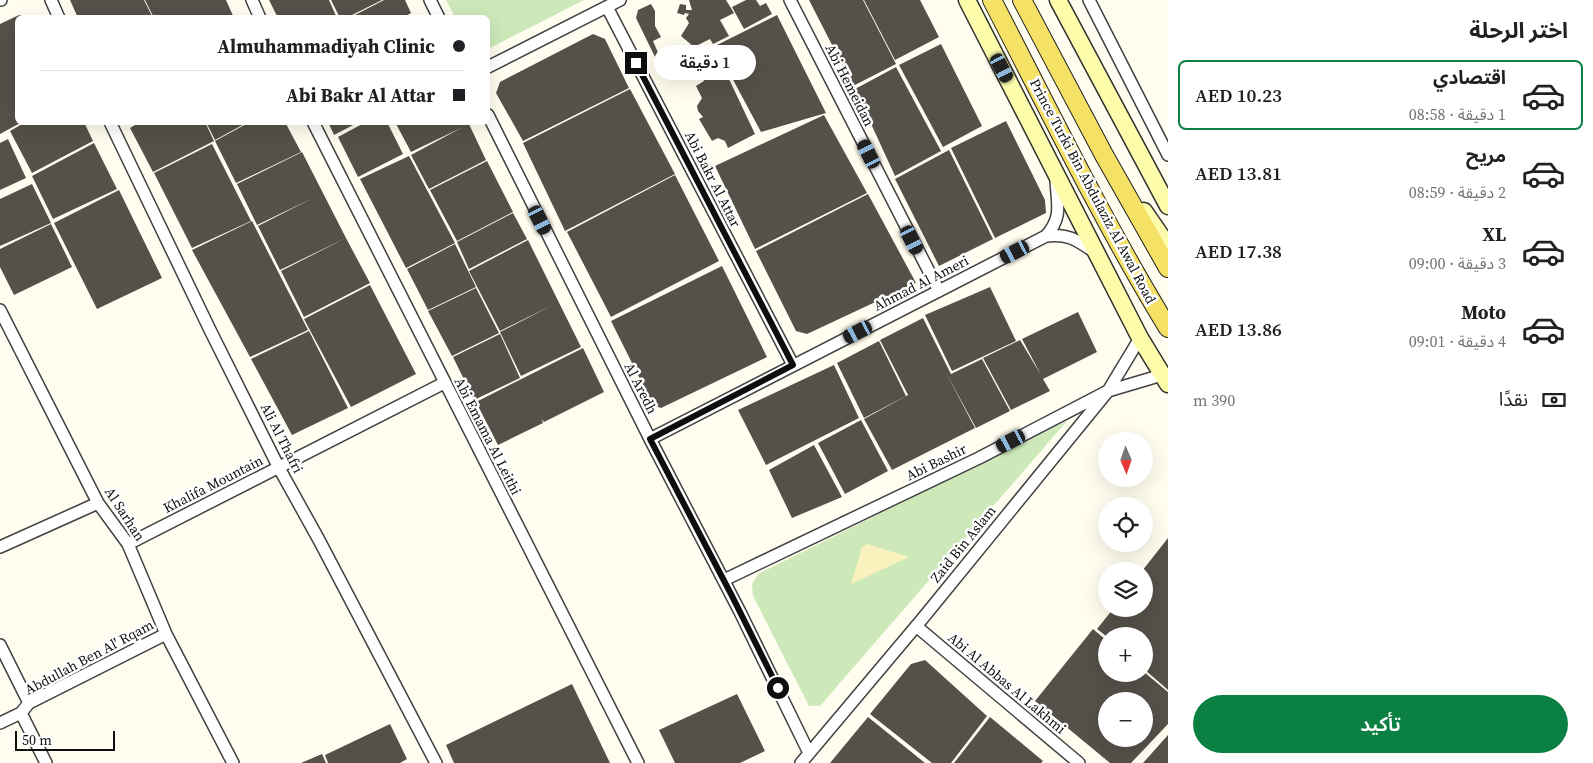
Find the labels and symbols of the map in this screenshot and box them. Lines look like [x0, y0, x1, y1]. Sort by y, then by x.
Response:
street label: Abi Hemeidan [821, 40, 880, 130]
callout: 1 دقيقة [654, 46, 756, 80]
car [988, 51, 1015, 85]
route end [625, 52, 647, 74]
street label: Prince Turki Bin Abdulaziz Al Awal Road [1025, 75, 1161, 307]
street label: Abi Bakr Al Attar [680, 127, 746, 231]
car [855, 137, 882, 171]
car [526, 203, 553, 237]
car [898, 223, 925, 257]
car [998, 239, 1031, 265]
street label: Ahmad Al Ameri [870, 250, 972, 316]
car [841, 319, 874, 345]
street label: Al Aredh [620, 359, 662, 417]
street label: Abi Emama Al Leithi [450, 374, 526, 498]
street label: Ali Al Thafri [256, 399, 308, 477]
car [994, 428, 1027, 454]
north arrow [1098, 432, 1152, 488]
street label: Abi Bashir [902, 439, 970, 485]
street label: Khalifa Mountain [160, 450, 267, 518]
street label: Al Sarhan [100, 483, 150, 545]
street label: Zaid Bin Aslam [926, 501, 1001, 587]
street label: Abdullah Ben Al' Rqam [21, 614, 157, 699]
street label: Abi Al Abbas Al Lakhmi [944, 628, 1070, 738]
route start [767, 677, 789, 699]
scale bar [15, 728, 115, 751]

